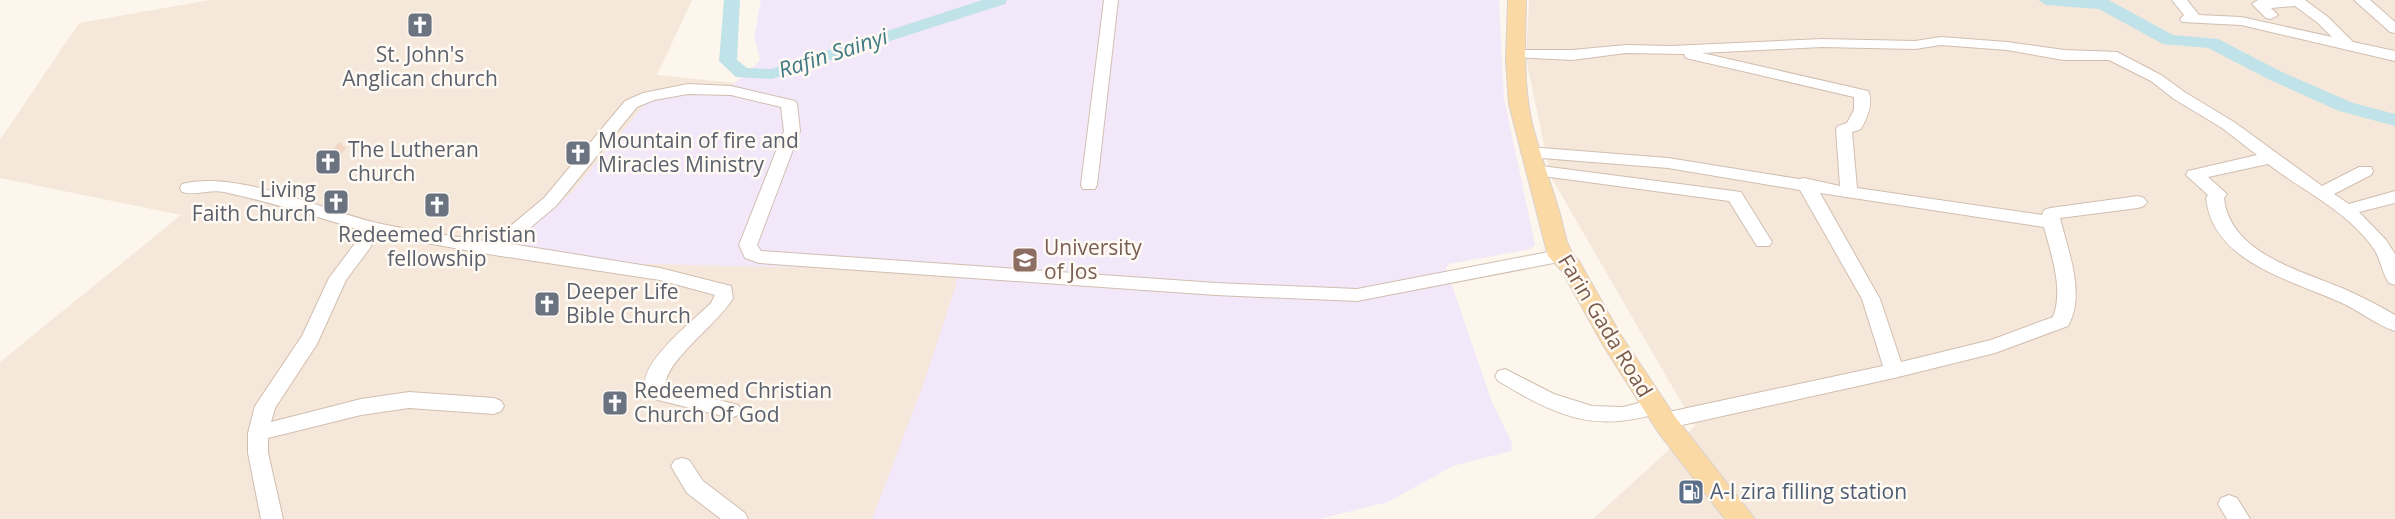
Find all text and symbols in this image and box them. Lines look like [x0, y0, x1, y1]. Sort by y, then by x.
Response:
church icon: St. John's Anglican church [405, 10, 435, 40]
water label: Rafin Sainyi [774, 20, 892, 84]
place label: St. John's Anglican church [342, 40, 498, 92]
place label: Mountain of fire and Miracles Ministry [598, 126, 799, 178]
place label: The Lutheran church [348, 135, 479, 187]
church icon: Mountain of fire and Miracles Ministry [563, 138, 593, 168]
church icon: The Lutheran church [313, 147, 343, 177]
place label: Living Faith Church [192, 175, 316, 227]
church icon: Living Faith Church [321, 187, 351, 217]
church icon: Redeemed Christian fellowship [422, 190, 452, 220]
place label: Redeemed Christian fellowship [338, 220, 536, 272]
place label: University of Jos [1044, 233, 1142, 285]
school or university icon: University of Jos [1010, 245, 1040, 275]
street label: Farin Gada Road [1552, 249, 1660, 402]
place label: Deeper Life Bible Church [566, 277, 691, 329]
church icon: Deeper Life Bible Church [532, 289, 562, 319]
place label: Redeemed Christian Church Of God [634, 376, 832, 428]
church icon: Redeemed Christian Church Of God [600, 388, 630, 418]
fuel station icon: A-l zira filling station [1676, 477, 1706, 507]
place label: A-l zira filling station [1710, 477, 1907, 505]

